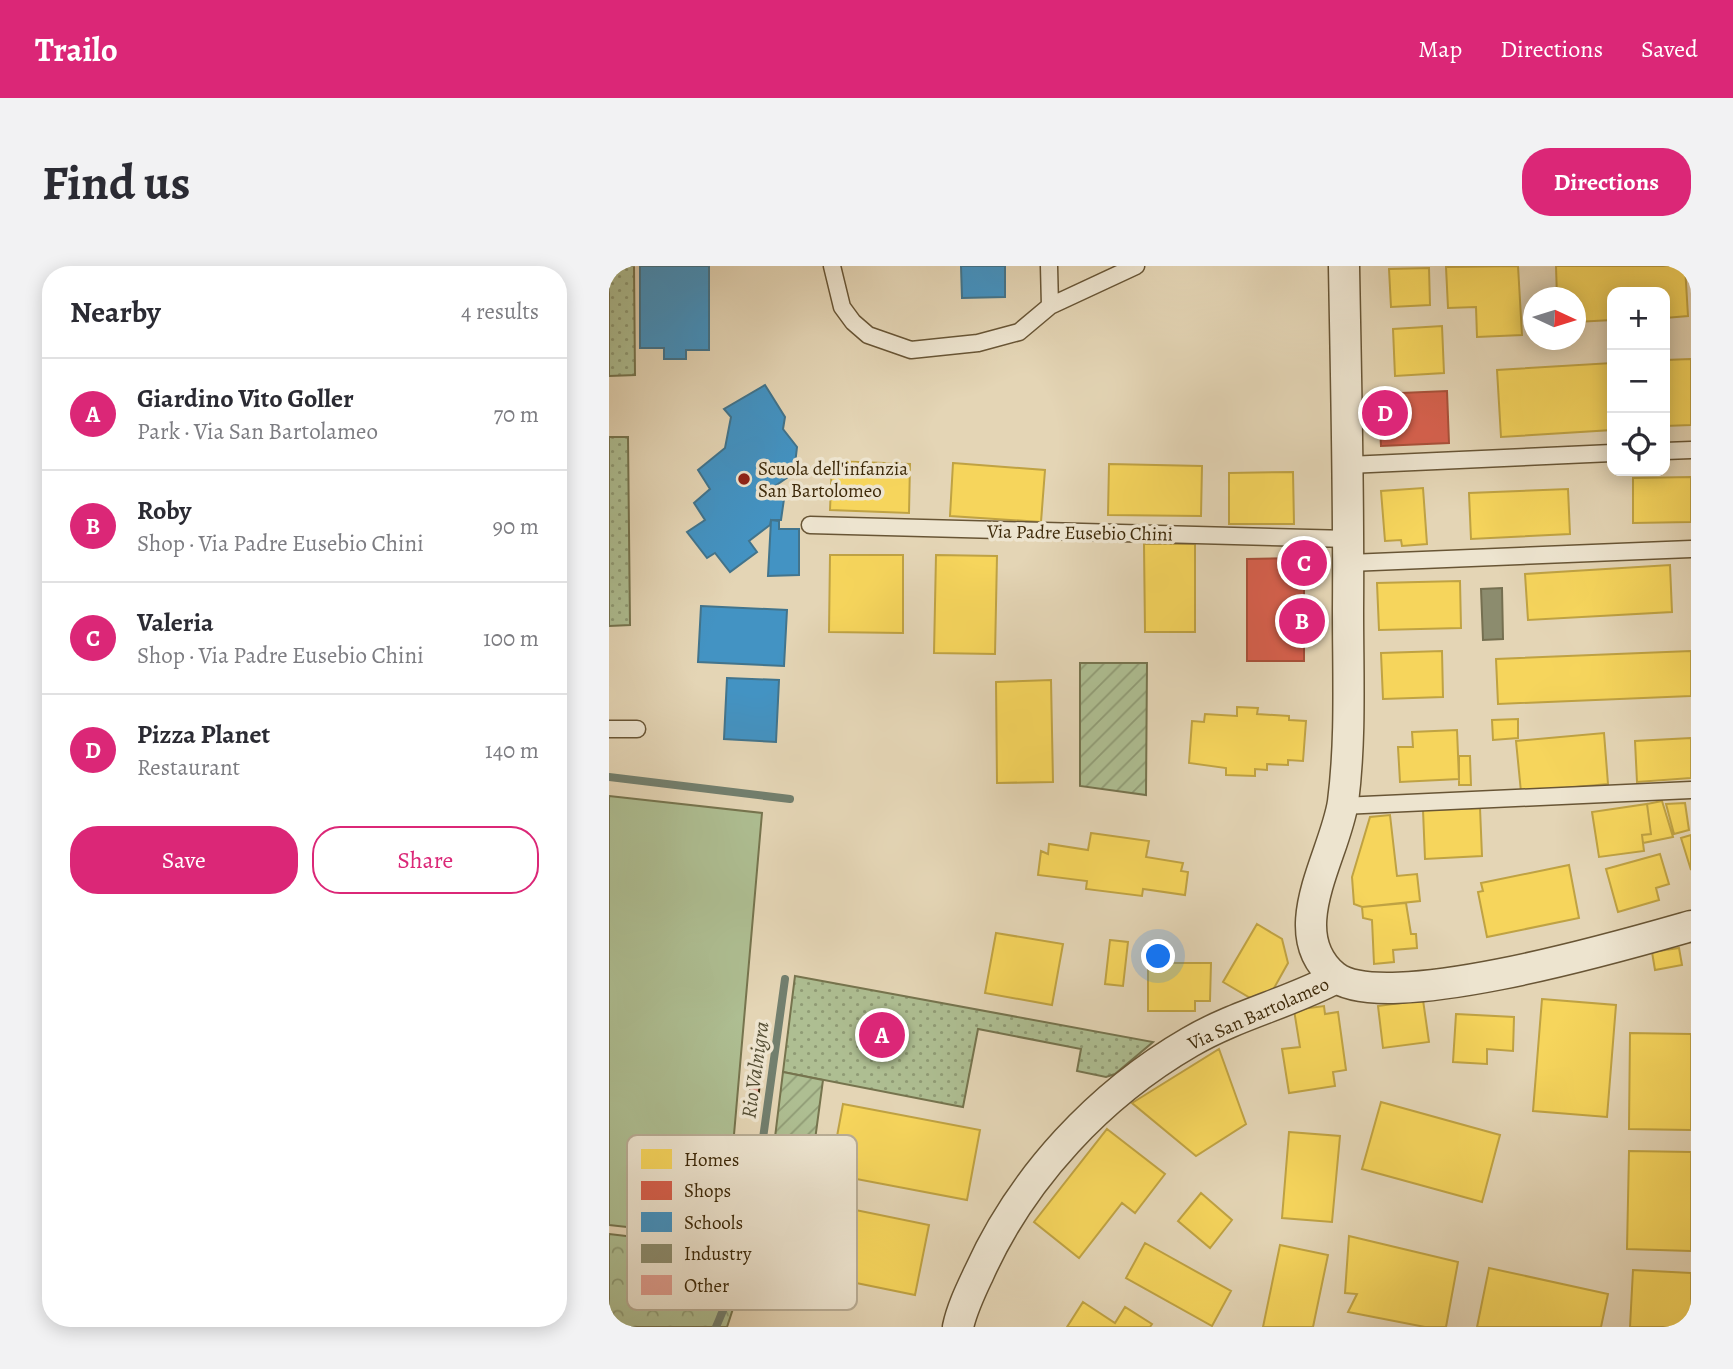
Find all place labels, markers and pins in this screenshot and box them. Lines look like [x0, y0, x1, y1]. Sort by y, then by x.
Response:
pin: D [1362, 387, 1408, 439]
place label: Scuola dell'infanzia San Bartolomeo [758, 456, 908, 504]
marker: Scuola dell'infanzia San Bartolomeo [736, 471, 752, 487]
pin: C [1281, 537, 1327, 589]
pin: B [1279, 595, 1325, 647]
pin: A [859, 1009, 905, 1061]

